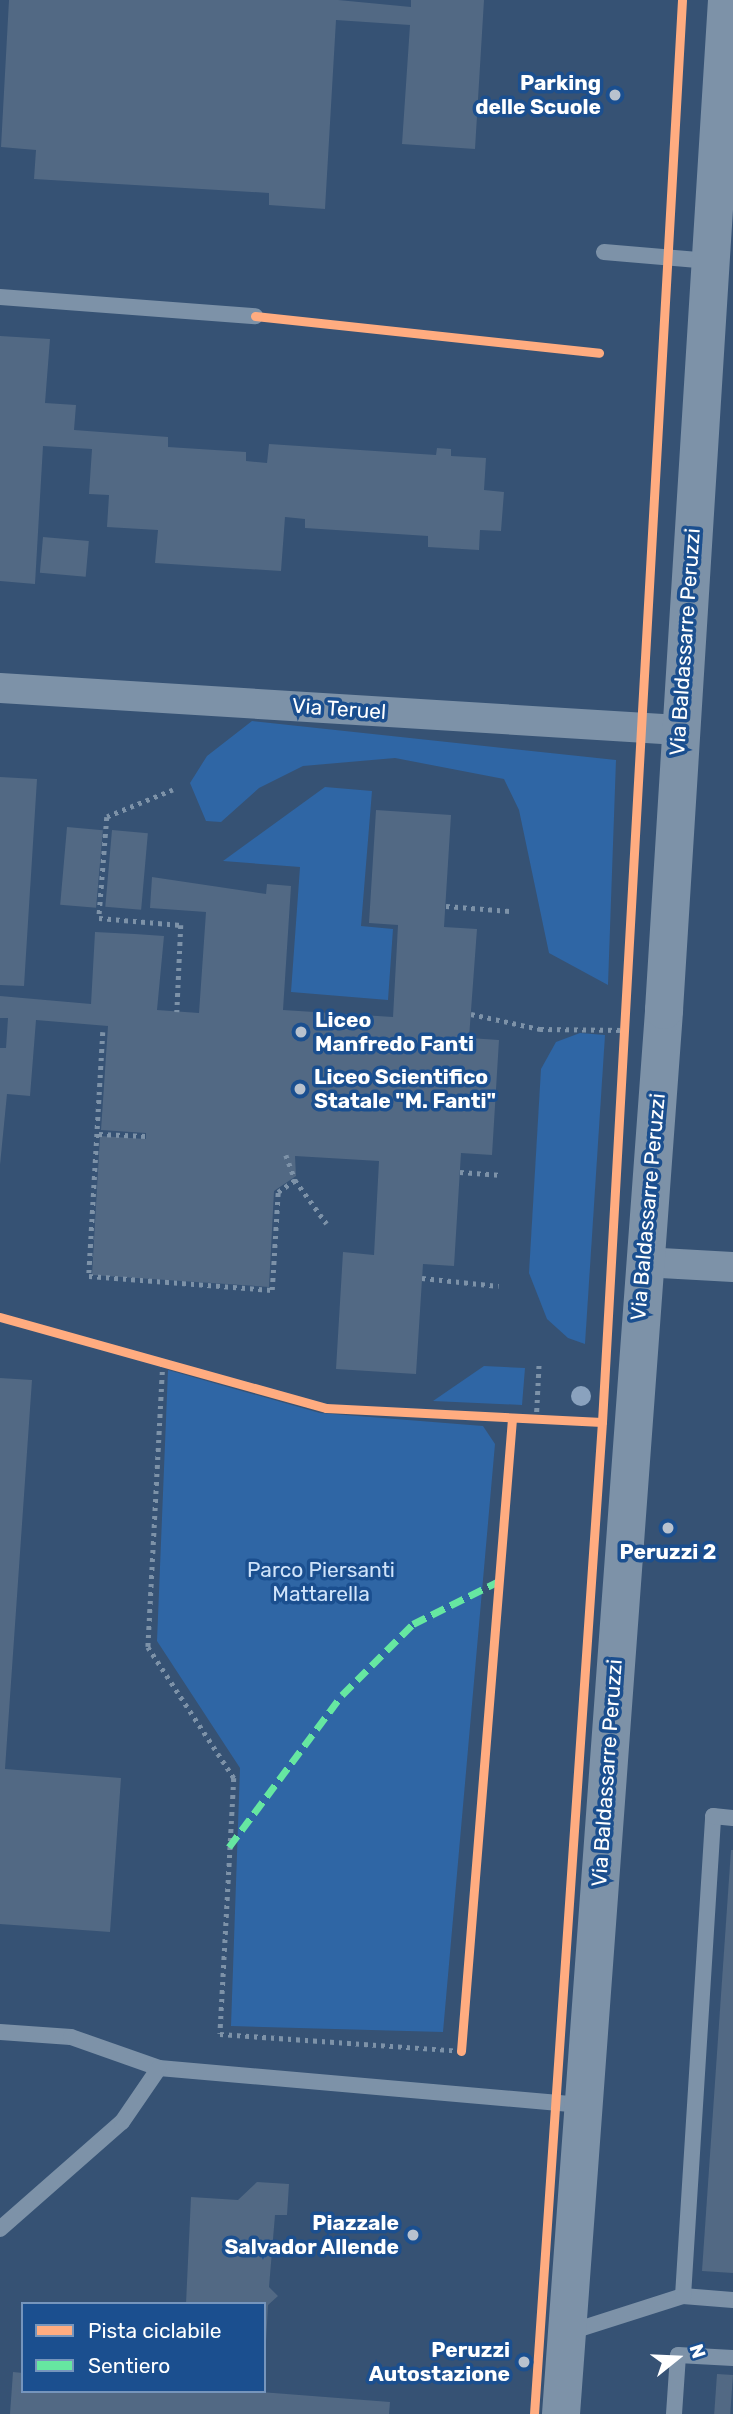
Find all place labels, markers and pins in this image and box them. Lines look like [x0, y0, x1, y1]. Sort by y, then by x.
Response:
place label: Parking delle Scuole [475, 70, 601, 120]
marker: Parking delle Scuole [607, 87, 623, 103]
place label: Liceo Manfredo Fanti [315, 1007, 474, 1057]
marker: Liceo Manfredo Fanti [293, 1024, 309, 1040]
place label: Liceo Scientifico Statale "M. Fanti" [314, 1064, 496, 1114]
marker: Liceo Scientifico Statale "M. Fanti" [292, 1081, 308, 1097]
marker: Peruzzi 2 [660, 1520, 676, 1536]
place label: Peruzzi 2 [620, 1539, 716, 1565]
place label: Piazzale Salvador Allende [223, 2210, 399, 2260]
marker: Piazzale Salvador Allende [405, 2227, 421, 2243]
place label: Peruzzi Autostazione [369, 2337, 510, 2387]
marker: Peruzzi Autostazione [516, 2354, 532, 2370]

